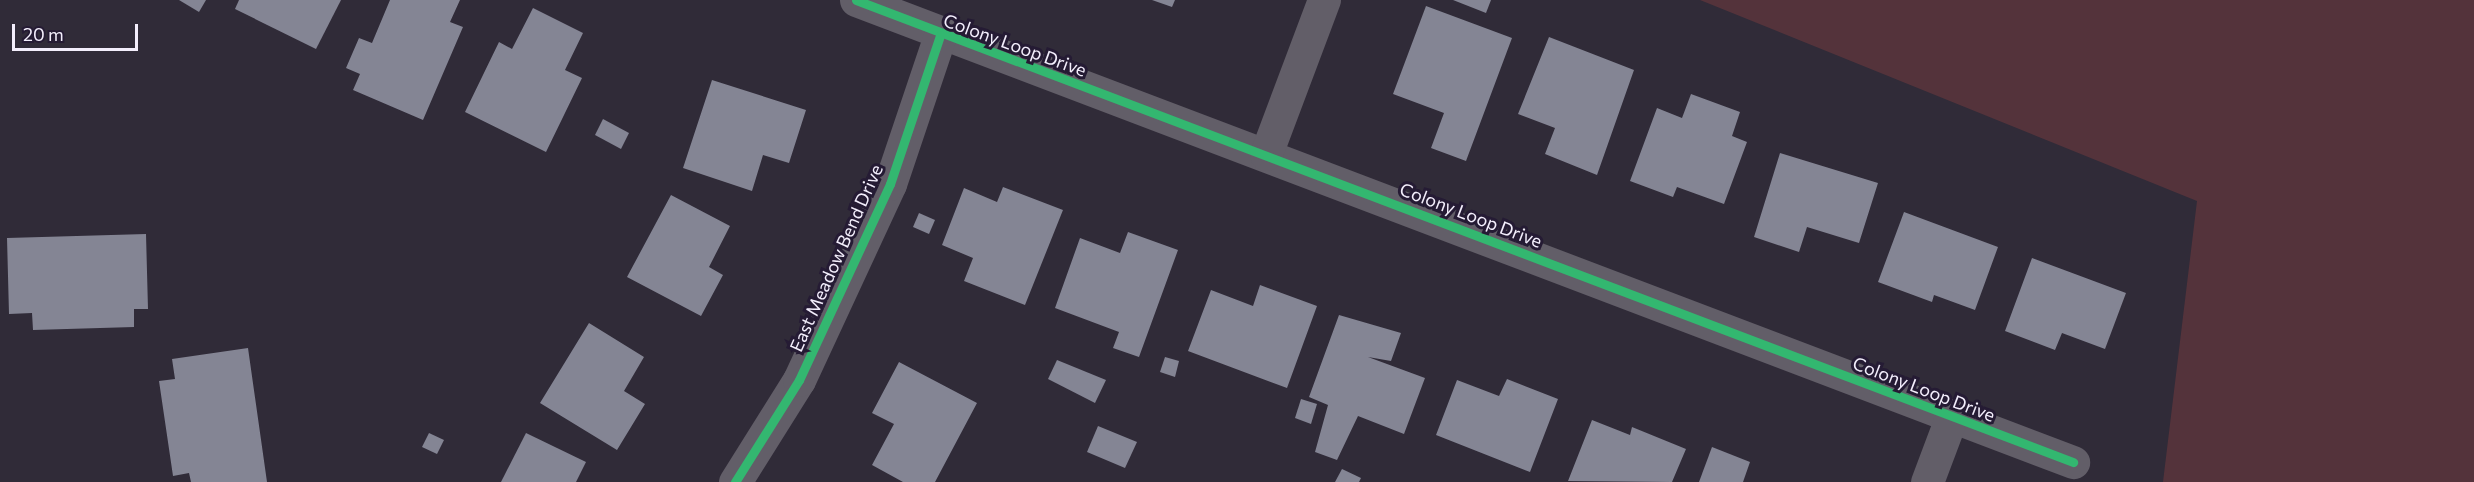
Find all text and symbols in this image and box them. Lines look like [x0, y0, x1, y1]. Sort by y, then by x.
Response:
street label: Colony Loop Drive [941, 9, 1089, 81]
scale bar [15, 12, 141, 50]
text: 20 m [23, 23, 64, 45]
street label: East Meadow Bend Drive [785, 161, 887, 355]
street label: Colony Loop Drive [1397, 178, 1545, 252]
street label: Colony Loop Drive [1850, 352, 1998, 426]

